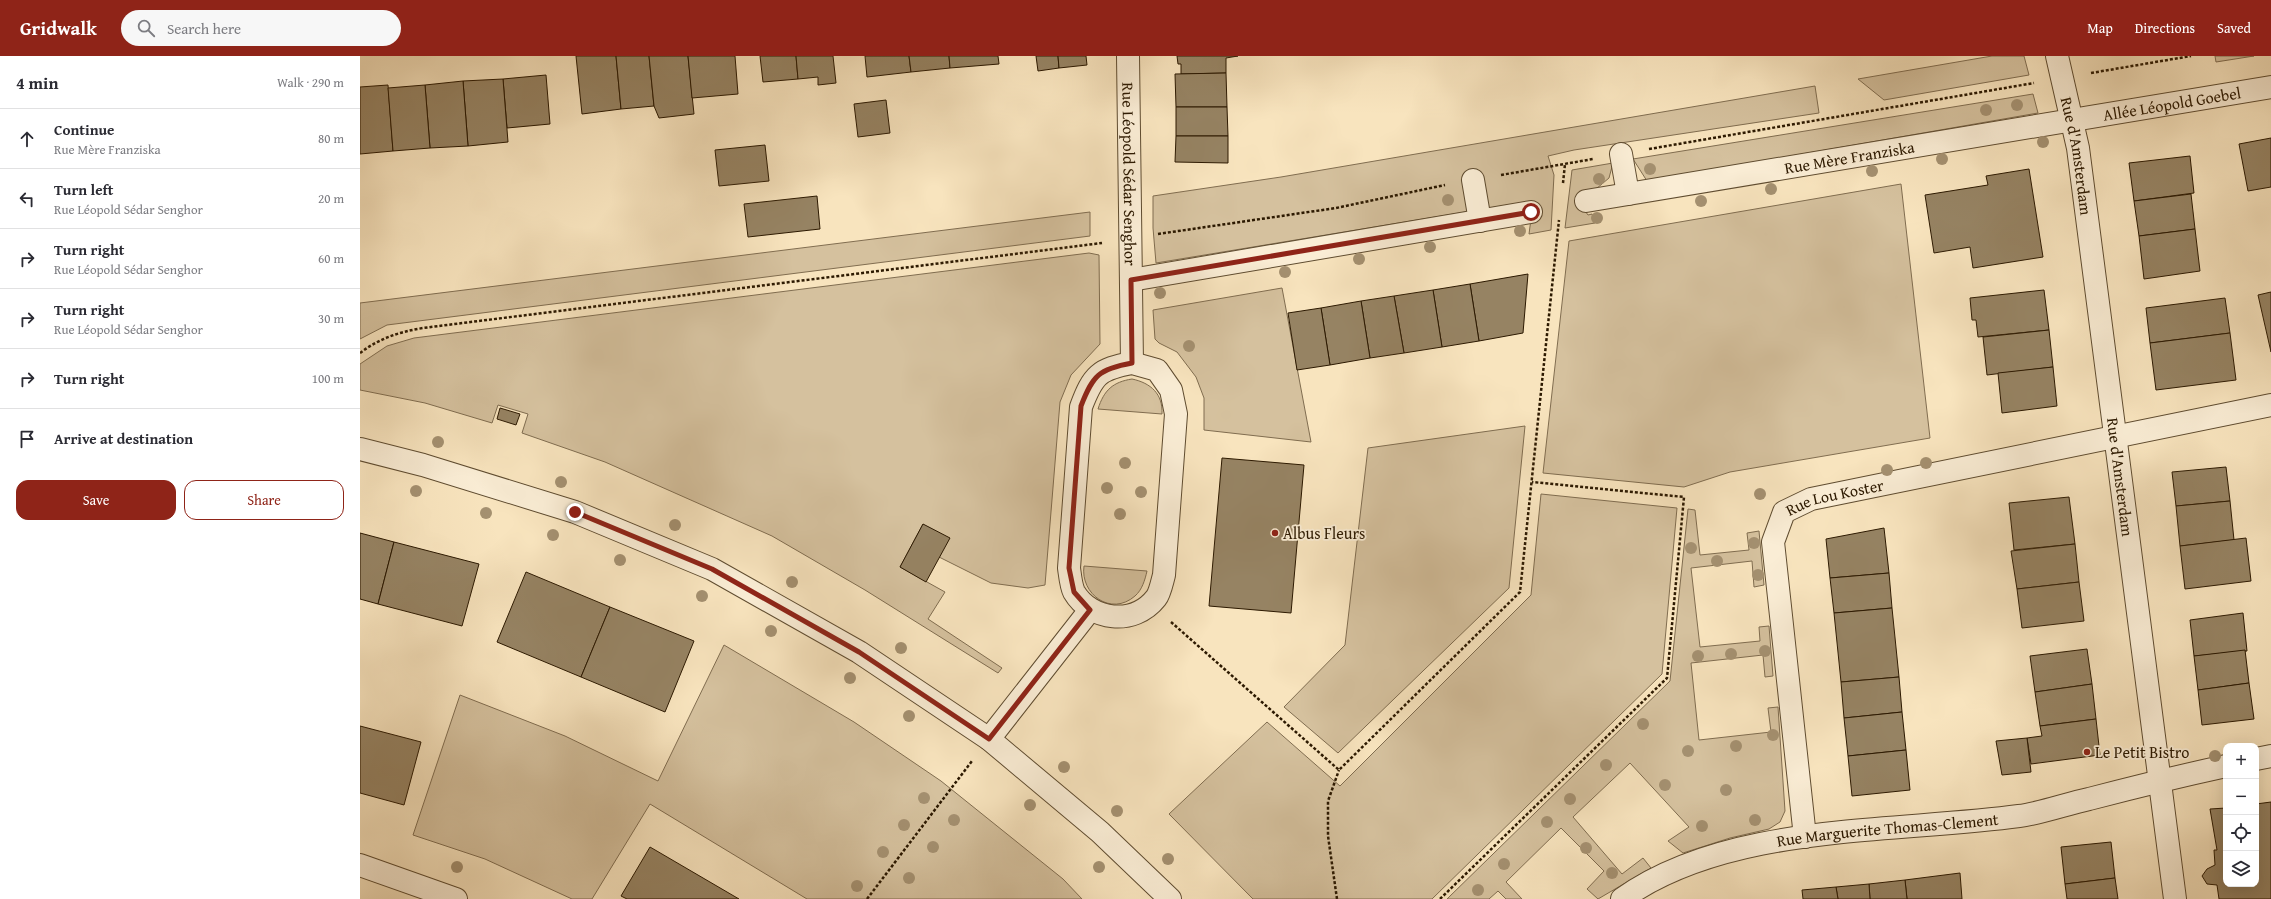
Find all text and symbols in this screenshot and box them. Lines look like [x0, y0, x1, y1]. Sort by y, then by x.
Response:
search box [121, 10, 401, 46]
text: Gridwalk [20, 14, 97, 42]
icon: search [135, 17, 157, 39]
text: Search here [167, 18, 241, 39]
text: Map [2087, 18, 2113, 38]
text: Directions [2135, 18, 2195, 38]
text: Saved [2217, 18, 2251, 38]
text: 4 min [16, 70, 58, 95]
text: Walk · 290 m [277, 73, 344, 92]
street label: Allée Léopold Goebel [2101, 80, 2243, 127]
street label: Rue Léopold Sédar Senghor [1116, 82, 1143, 266]
street label: Rue d'Amsterdam [2055, 95, 2099, 216]
text: Continue [54, 119, 115, 140]
icon: ahead [16, 128, 38, 150]
text: 80 m [318, 129, 344, 148]
street label: Rue Mère Franziska [1783, 134, 1917, 180]
text: Rue Mère Franziska [54, 140, 161, 159]
text: Turn left [54, 179, 113, 200]
icon: left [16, 188, 38, 210]
text: 20 m [318, 189, 344, 208]
text: Rue Léopold Sédar Senghor [54, 200, 203, 219]
route start [1522, 203, 1540, 221]
text: Turn right [54, 239, 125, 260]
icon: right [16, 248, 38, 270]
text: 60 m [318, 249, 344, 268]
text: Rue Léopold Sédar Senghor [54, 260, 203, 279]
text: Turn right [54, 299, 125, 320]
icon: right [16, 308, 38, 330]
text: 30 m [318, 309, 344, 328]
text: Rue Léopold Sédar Senghor [54, 320, 203, 339]
icon: right [16, 368, 38, 390]
text: Turn right [54, 368, 125, 389]
text: 100 m [312, 369, 344, 388]
street label: Rue d'Amsterdam [2101, 416, 2140, 538]
icon: arrive [16, 428, 38, 450]
text: Arrive at destination [54, 428, 193, 449]
street label: Rue Lou Koster [1781, 472, 1886, 522]
button: Save [16, 480, 176, 520]
button: Share [184, 480, 344, 520]
route end [566, 503, 584, 521]
place label: Albus Fleurs [1283, 521, 1365, 545]
marker: Albus Fleurs [1270, 528, 1280, 538]
place label: Le Petit Bistro [2095, 740, 2189, 764]
map controls [2223, 743, 2259, 887]
button: + [2223, 743, 2259, 779]
marker: Le Petit Bistro [2082, 747, 2092, 757]
button: − [2223, 779, 2259, 815]
street label: Rue Marguerite Thomas-Clement [1775, 807, 2000, 853]
button: locate [2223, 815, 2259, 851]
button: layers [2223, 851, 2259, 887]

